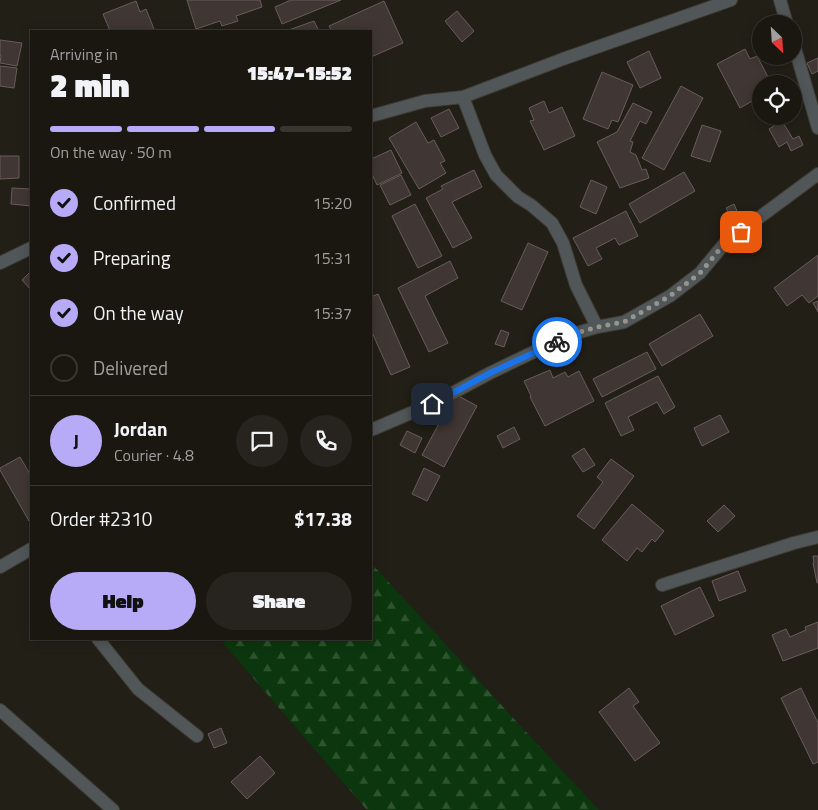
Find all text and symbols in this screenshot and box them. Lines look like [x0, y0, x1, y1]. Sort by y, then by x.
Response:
north arrow [752, 15, 802, 65]
map controls [752, 15, 802, 125]
text: Arriving in [50, 42, 118, 66]
text: 15:47–15:52 [247, 58, 352, 87]
text: 2 min [50, 61, 130, 109]
button: locate [752, 75, 802, 125]
text: On the way · 50 m [50, 140, 172, 164]
text: Confirmed [93, 188, 176, 217]
icon: check [50, 189, 78, 217]
text: 15:20 [313, 191, 352, 215]
pin [720, 211, 762, 253]
icon: bag [727, 218, 755, 246]
text: Preparing [93, 243, 170, 272]
icon: check [50, 244, 78, 272]
text: 15:31 [313, 246, 352, 270]
text: On the way [93, 298, 184, 327]
icon: check [50, 299, 78, 327]
text: 15:37 [313, 301, 352, 325]
courier [532, 317, 582, 367]
icon: bike [543, 328, 571, 356]
text: Delivered [93, 353, 168, 382]
pin [411, 383, 453, 425]
icon: home [418, 390, 446, 418]
text: Jordan [114, 414, 167, 443]
button: chat [236, 415, 288, 467]
button: phone [300, 415, 352, 467]
text: J [73, 426, 79, 455]
text: Courier · 4.8 [114, 443, 194, 467]
text: Order #2310 [50, 504, 152, 533]
text: $17.38 [294, 504, 352, 533]
button: Help [50, 572, 196, 630]
button: Share [206, 572, 352, 630]

